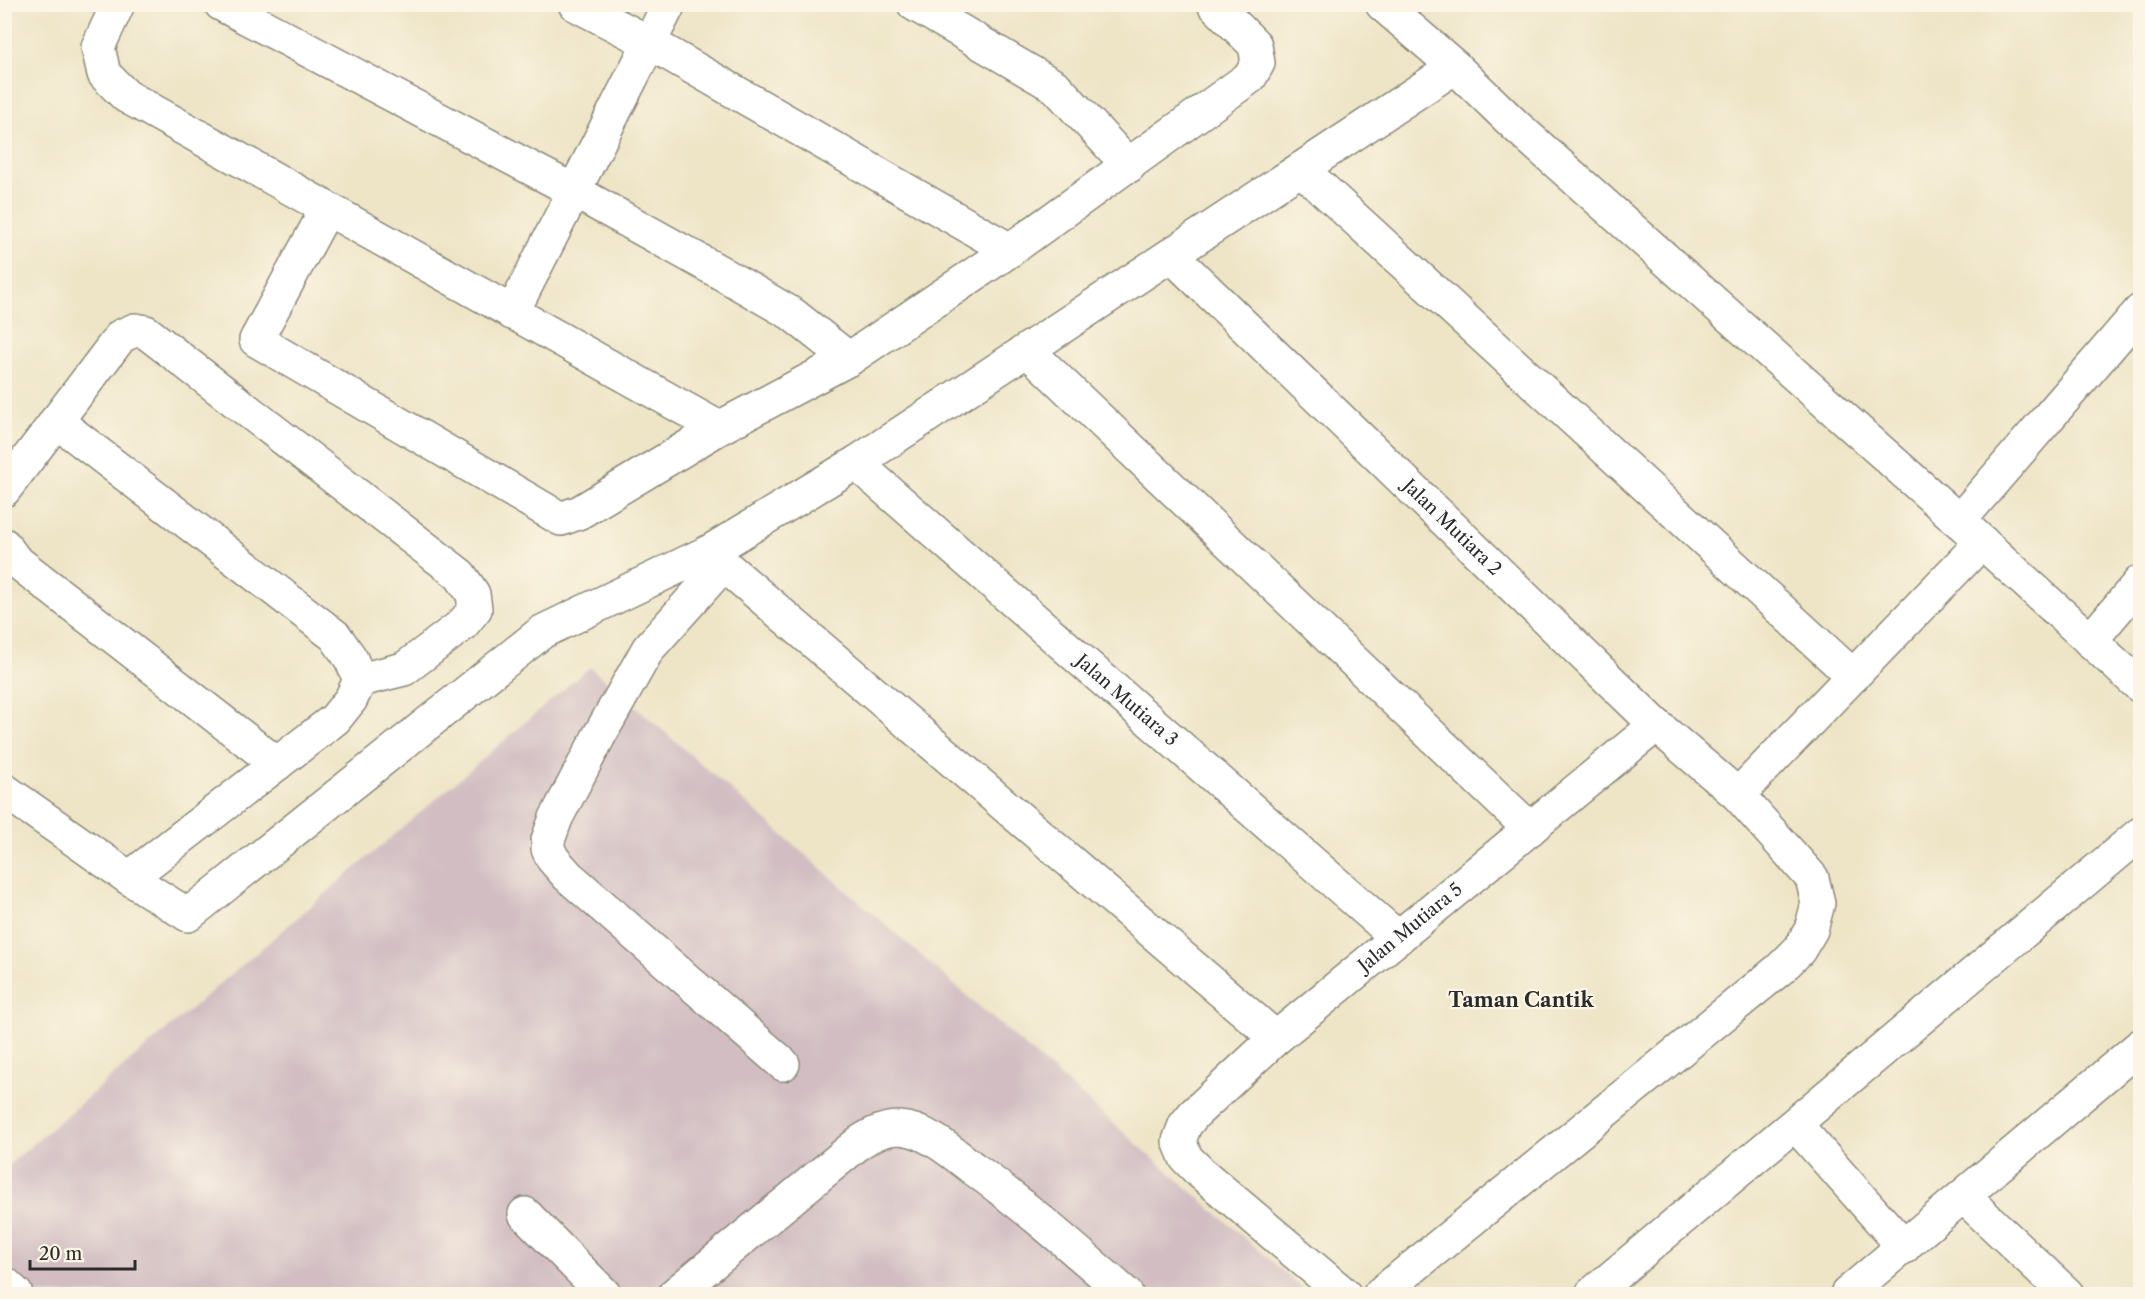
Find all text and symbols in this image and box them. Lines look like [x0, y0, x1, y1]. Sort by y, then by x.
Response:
street label: Jalan Mutiara 2 [1396, 473, 1506, 580]
street label: Jalan Mutiara 3 [1069, 648, 1182, 751]
street label: Jalan Mutiara 5 [1351, 878, 1467, 979]
district label: Taman Cantik [1448, 988, 1594, 1012]
scale bar [30, 1233, 135, 1271]
text: 20 m [39, 1243, 83, 1265]

